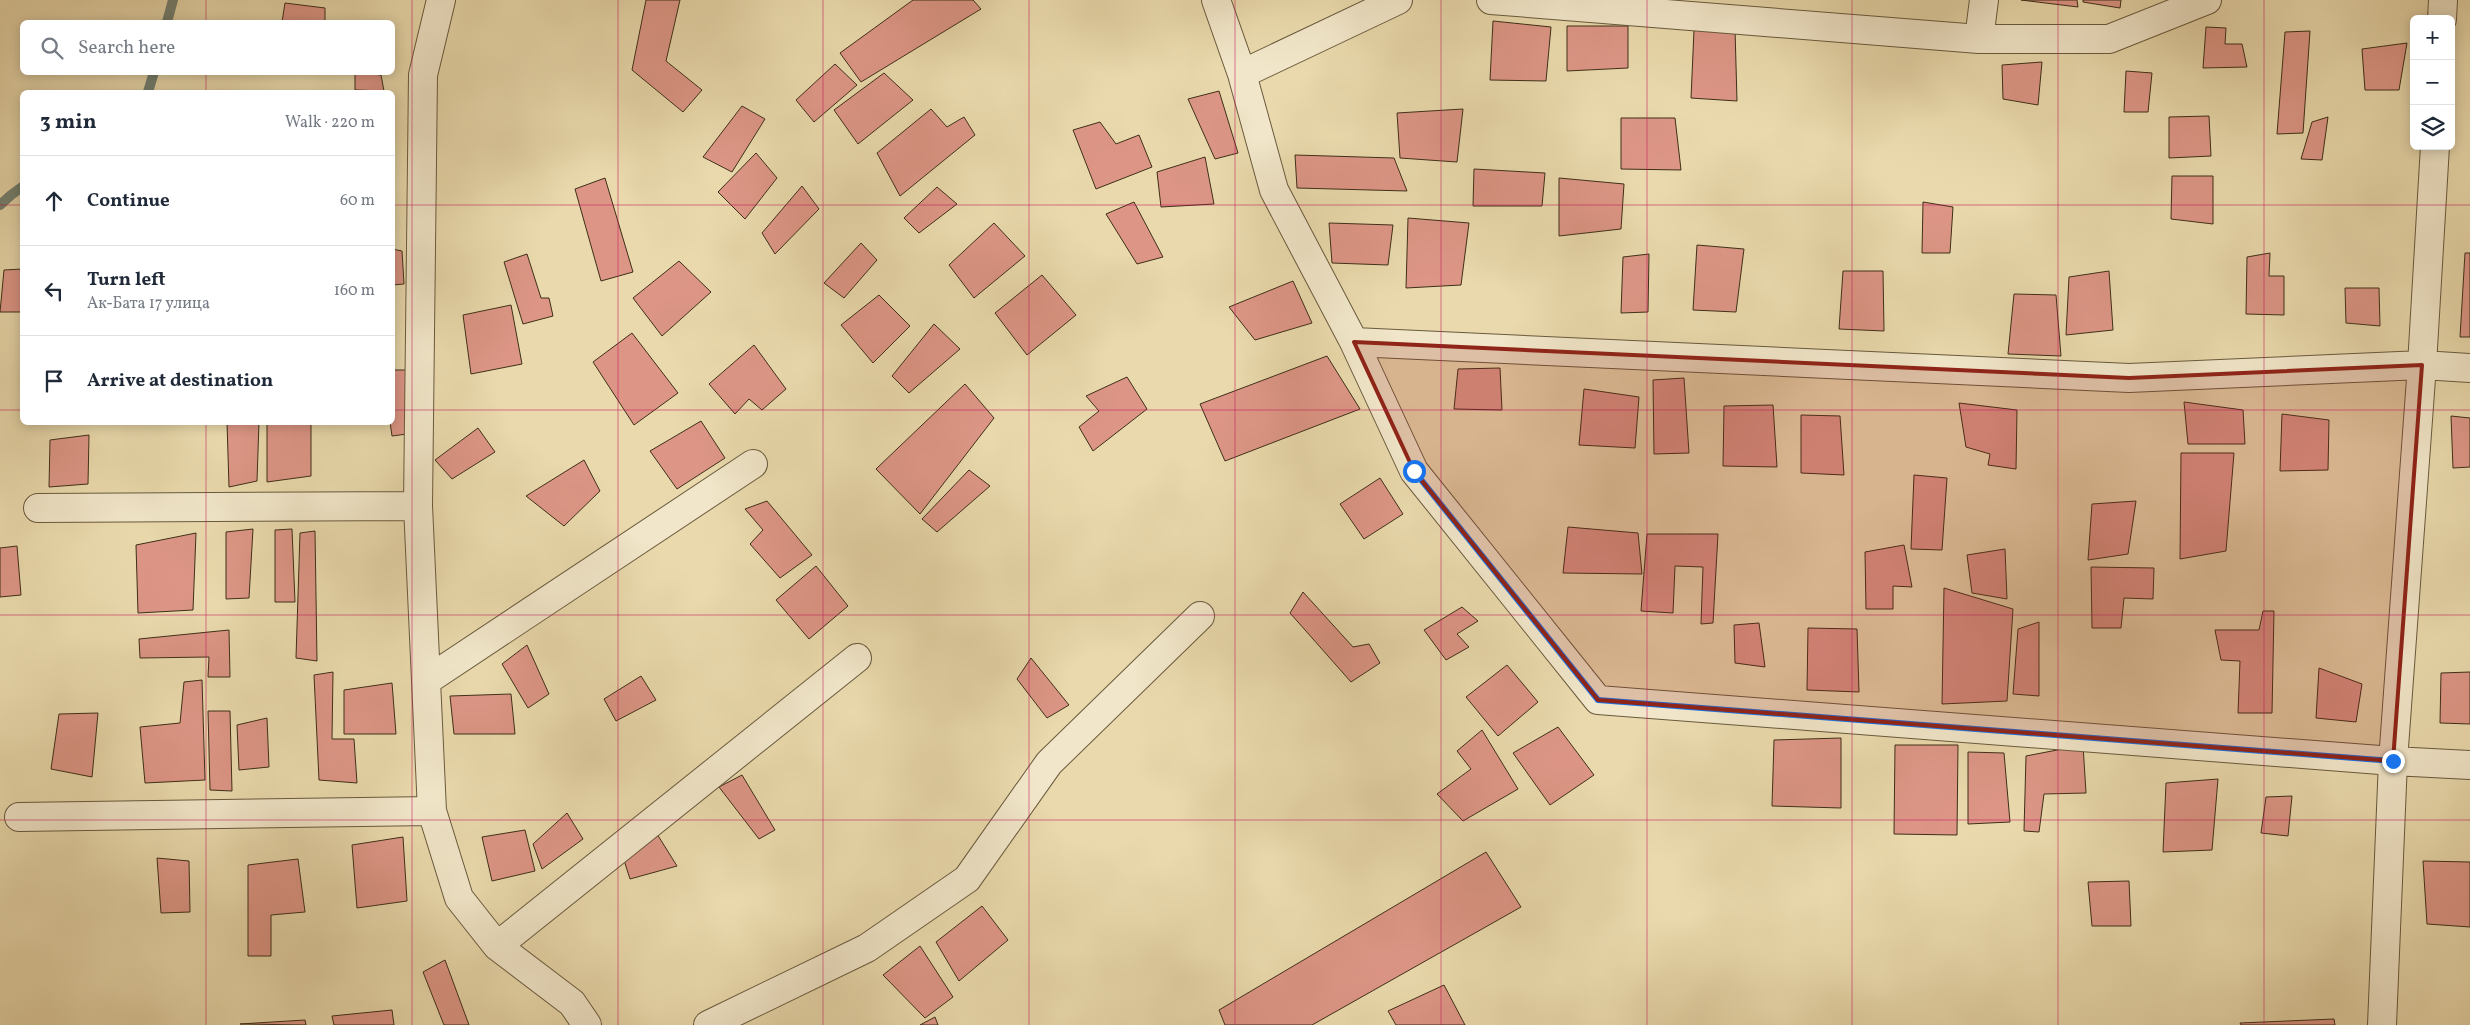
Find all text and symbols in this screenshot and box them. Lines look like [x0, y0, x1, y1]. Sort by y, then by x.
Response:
map controls [2410, 15, 2455, 150]
button: + [2410, 15, 2455, 60]
search box [20, 20, 395, 75]
icon: search [38, 34, 66, 62]
text: Search here [78, 35, 175, 61]
button: − [2410, 60, 2455, 105]
button: layers [2410, 105, 2455, 150]
text: 3 min [40, 108, 96, 137]
text: Walk · 220 m [285, 112, 375, 134]
icon: ahead [40, 187, 68, 215]
text: Continue [87, 188, 170, 214]
text: 60 m [340, 190, 375, 212]
text: Turn left [87, 267, 166, 293]
icon: left [40, 277, 68, 305]
text: 160 m [334, 280, 375, 302]
text: Ак-Бата 17 улица [87, 293, 210, 315]
icon: arrive [40, 367, 68, 395]
text: Arrive at destination [87, 368, 273, 394]
route start [1403, 460, 1426, 483]
route end [2382, 750, 2405, 773]

